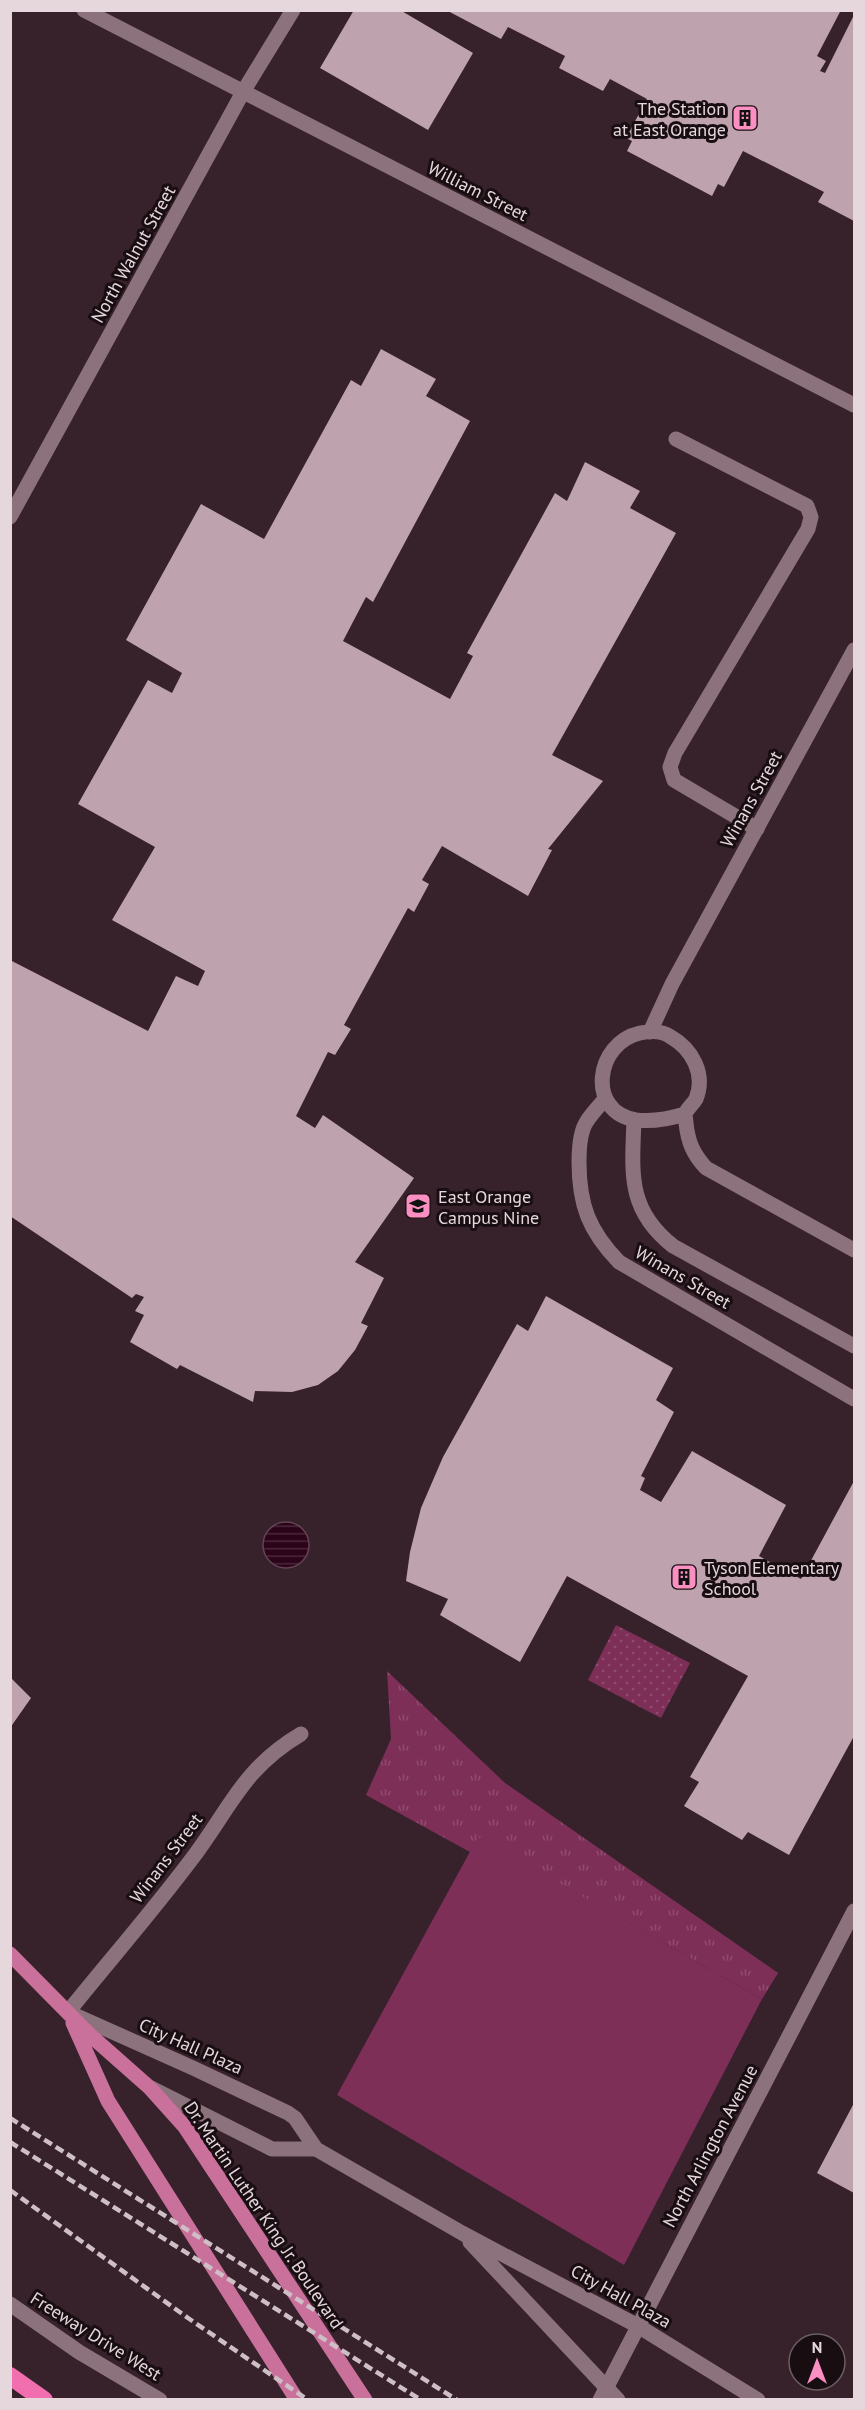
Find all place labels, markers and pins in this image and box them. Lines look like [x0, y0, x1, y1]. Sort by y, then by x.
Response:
place label: The Station at East Orange [613, 97, 726, 141]
building icon: The Station at East Orange [730, 103, 760, 133]
place label: East Orange Campus Nine [438, 1185, 539, 1229]
school or university icon: East Orange Campus Nine [403, 1191, 433, 1221]
place label: Tyson Elementary School [704, 1556, 840, 1600]
building icon: Tyson Elementary School [669, 1562, 699, 1592]

